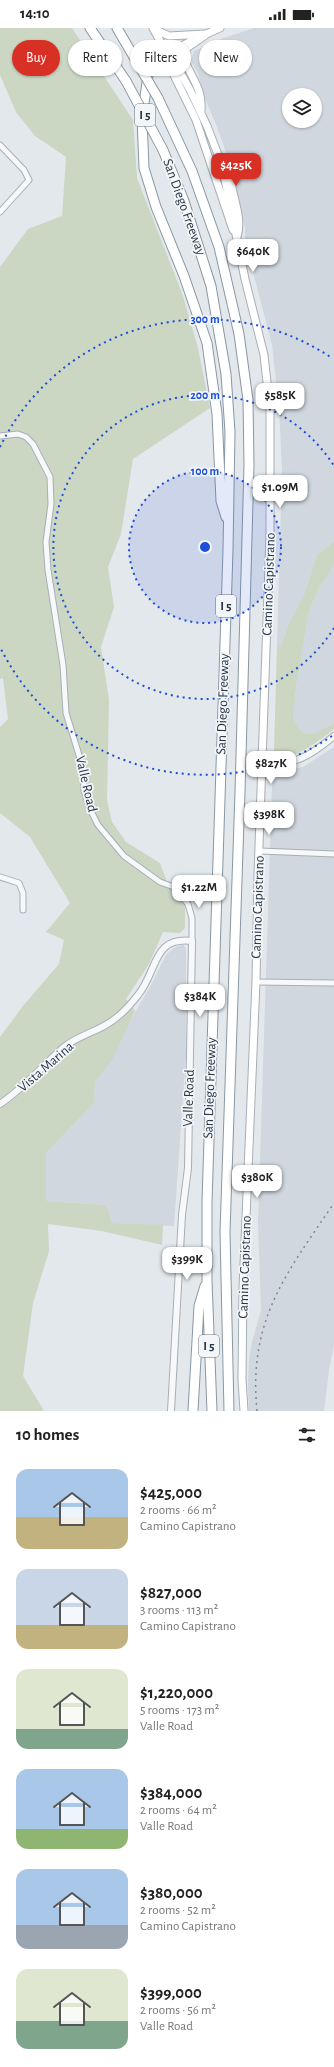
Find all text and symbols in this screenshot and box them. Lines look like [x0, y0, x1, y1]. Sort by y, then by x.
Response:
text: 14:10 [20, 6, 50, 21]
chip: Buy [12, 40, 60, 76]
chip: Rent [68, 40, 122, 76]
chip: Filters [130, 40, 191, 76]
chip: New [199, 40, 252, 76]
map controls [282, 88, 322, 128]
button: layers [282, 88, 322, 128]
road number: I 5 [135, 104, 155, 126]
pin: $425K [208, 153, 264, 187]
street label: San Diego Freeway [160, 157, 208, 257]
text: $425K [220, 159, 252, 172]
pin: $640K [225, 239, 281, 273]
text: $640K [236, 245, 270, 258]
text: 300 m [190, 313, 220, 325]
pin: $585K [252, 383, 308, 417]
text: 200 m [190, 389, 220, 401]
text: $585K [264, 389, 296, 402]
text: 100 m [191, 465, 219, 477]
pin: $1.09M [247, 475, 313, 509]
text: $1.09M [262, 481, 298, 494]
street label: Camino Capistrano [260, 532, 278, 636]
centre of rings [198, 540, 212, 554]
road number: I 5 [216, 595, 236, 617]
street label: San Diego Freeway [214, 653, 232, 755]
pin: $827K [243, 751, 299, 785]
street label: Valle Road [73, 755, 99, 813]
text: $827K [255, 757, 287, 770]
pin: $398K [241, 802, 297, 836]
text: $398K [253, 808, 285, 821]
street label: Camino Capistrano [249, 855, 267, 959]
pin: $1.22M [166, 875, 232, 909]
text: $1.22M [181, 881, 217, 894]
pin: $384K [172, 984, 228, 1018]
text: $384K [184, 990, 216, 1003]
street label: San Diego Freeway [201, 1037, 219, 1139]
street label: Vista Marina [16, 1039, 77, 1095]
street label: Valle Road [181, 1069, 197, 1127]
pin: $380K [229, 1165, 285, 1199]
text: $380K [241, 1171, 273, 1184]
street label: Camino Capistrano [236, 1215, 254, 1319]
pin: $399K [159, 1247, 215, 1281]
text: $399K [171, 1253, 203, 1266]
road number: I 5 [199, 1335, 219, 1357]
icon: filters [296, 1424, 318, 1446]
text: 10 homes [16, 1426, 79, 1443]
text: $425,000 [140, 1484, 202, 1501]
icon: home [48, 1485, 96, 1533]
text: 2 rooms · 66 m² [140, 1504, 217, 1517]
text: Camino Capistrano [140, 1520, 236, 1533]
text: $827,000 [140, 1584, 202, 1601]
icon: home [48, 1585, 96, 1633]
text: 3 rooms · 113 m² [140, 1604, 218, 1617]
text: Camino Capistrano [140, 1620, 236, 1633]
text: $1,220,000 [140, 1684, 213, 1701]
icon: home [48, 1685, 96, 1733]
text: 5 rooms · 173 m² [140, 1704, 219, 1717]
text: Valle Road [140, 1720, 193, 1733]
text: $384,000 [140, 1784, 202, 1801]
icon: home [48, 1785, 96, 1833]
text: 2 rooms · 64 m² [140, 1804, 217, 1817]
text: Valle Road [140, 1820, 193, 1833]
text: $380,000 [140, 1884, 203, 1901]
icon: home [48, 1885, 96, 1933]
text: 2 rooms · 52 m² [140, 1904, 216, 1917]
text: Camino Capistrano [140, 1920, 236, 1933]
text: $399,000 [140, 1984, 202, 2001]
icon: home [48, 1985, 96, 2033]
text: 2 rooms · 56 m² [140, 2004, 216, 2017]
text: Valle Road [140, 2020, 193, 2033]

